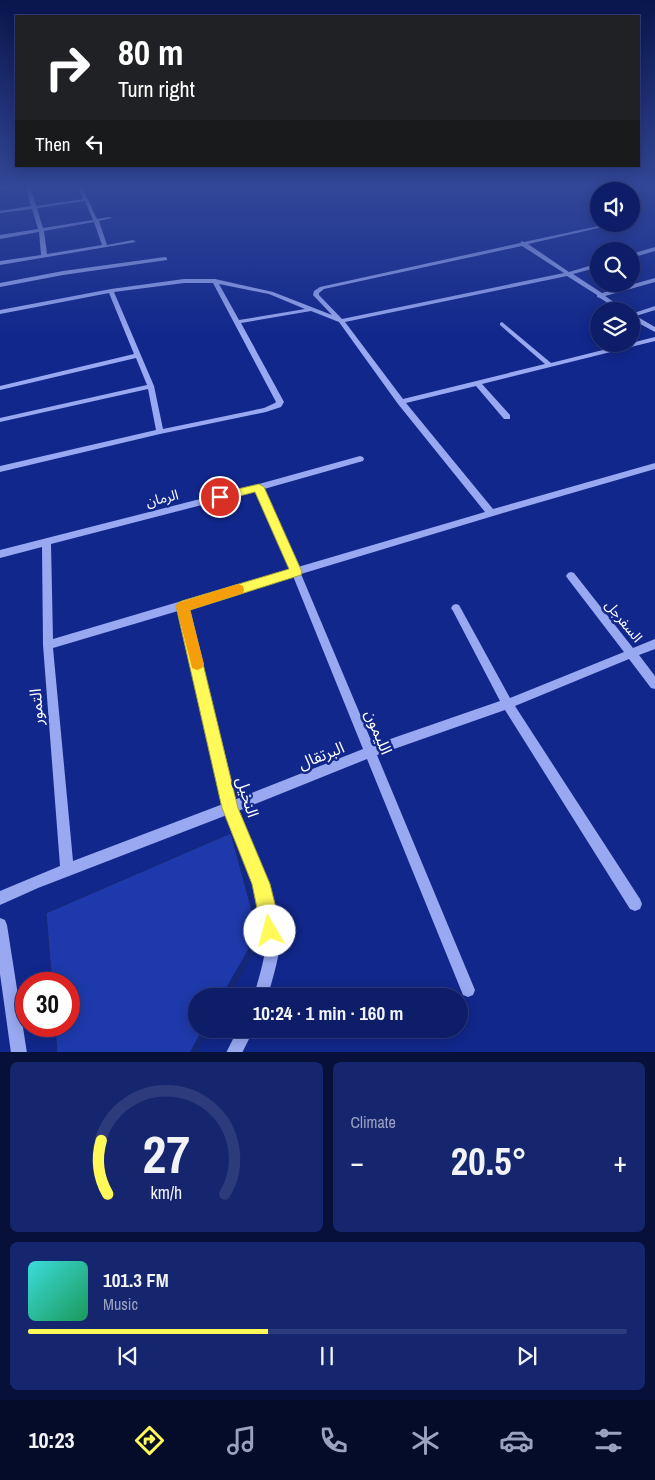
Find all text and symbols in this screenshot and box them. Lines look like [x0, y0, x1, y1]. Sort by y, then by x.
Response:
text: 80 m [118, 29, 183, 76]
icon: right [35, 35, 100, 100]
text: Turn right [118, 74, 195, 104]
icon: left [81, 130, 109, 158]
text: Then [35, 131, 71, 157]
map controls [590, 182, 640, 352]
button: sound [590, 182, 640, 232]
button: search [590, 242, 640, 292]
button: layers [590, 302, 640, 352]
pin [199, 476, 241, 518]
icon: arrive [206, 483, 234, 511]
street label: الرمان [144, 485, 180, 511]
street label: السفرجل [602, 596, 646, 646]
street label: التمور [24, 688, 48, 727]
street label: الليمون [360, 706, 398, 758]
street label: البرتقال [295, 736, 347, 774]
street label: النخيل [231, 774, 265, 820]
position arrow [243, 904, 295, 956]
speed limit sign: 30 [15, 972, 80, 1037]
text: 10:24 · 1 min · 160 m [253, 1000, 403, 1026]
text: Climate [351, 1111, 396, 1133]
text: 27 [143, 1119, 190, 1189]
text: 20.5° [451, 1136, 527, 1187]
text: − [351, 1143, 364, 1181]
text: + [614, 1143, 627, 1181]
text: km/h [150, 1181, 182, 1205]
text: 101.3 FM [103, 1267, 169, 1293]
text: Music [103, 1293, 138, 1315]
icon: previous [114, 1342, 142, 1370]
icon: pause [313, 1342, 341, 1370]
icon: next [513, 1342, 541, 1370]
icon: directions [132, 1423, 167, 1458]
icon: music [224, 1423, 259, 1458]
icon: phone [316, 1423, 351, 1458]
icon: climate [408, 1423, 443, 1458]
icon: car [499, 1423, 534, 1458]
icon: filters [591, 1423, 626, 1458]
text: 10:23 [28, 1425, 75, 1455]

